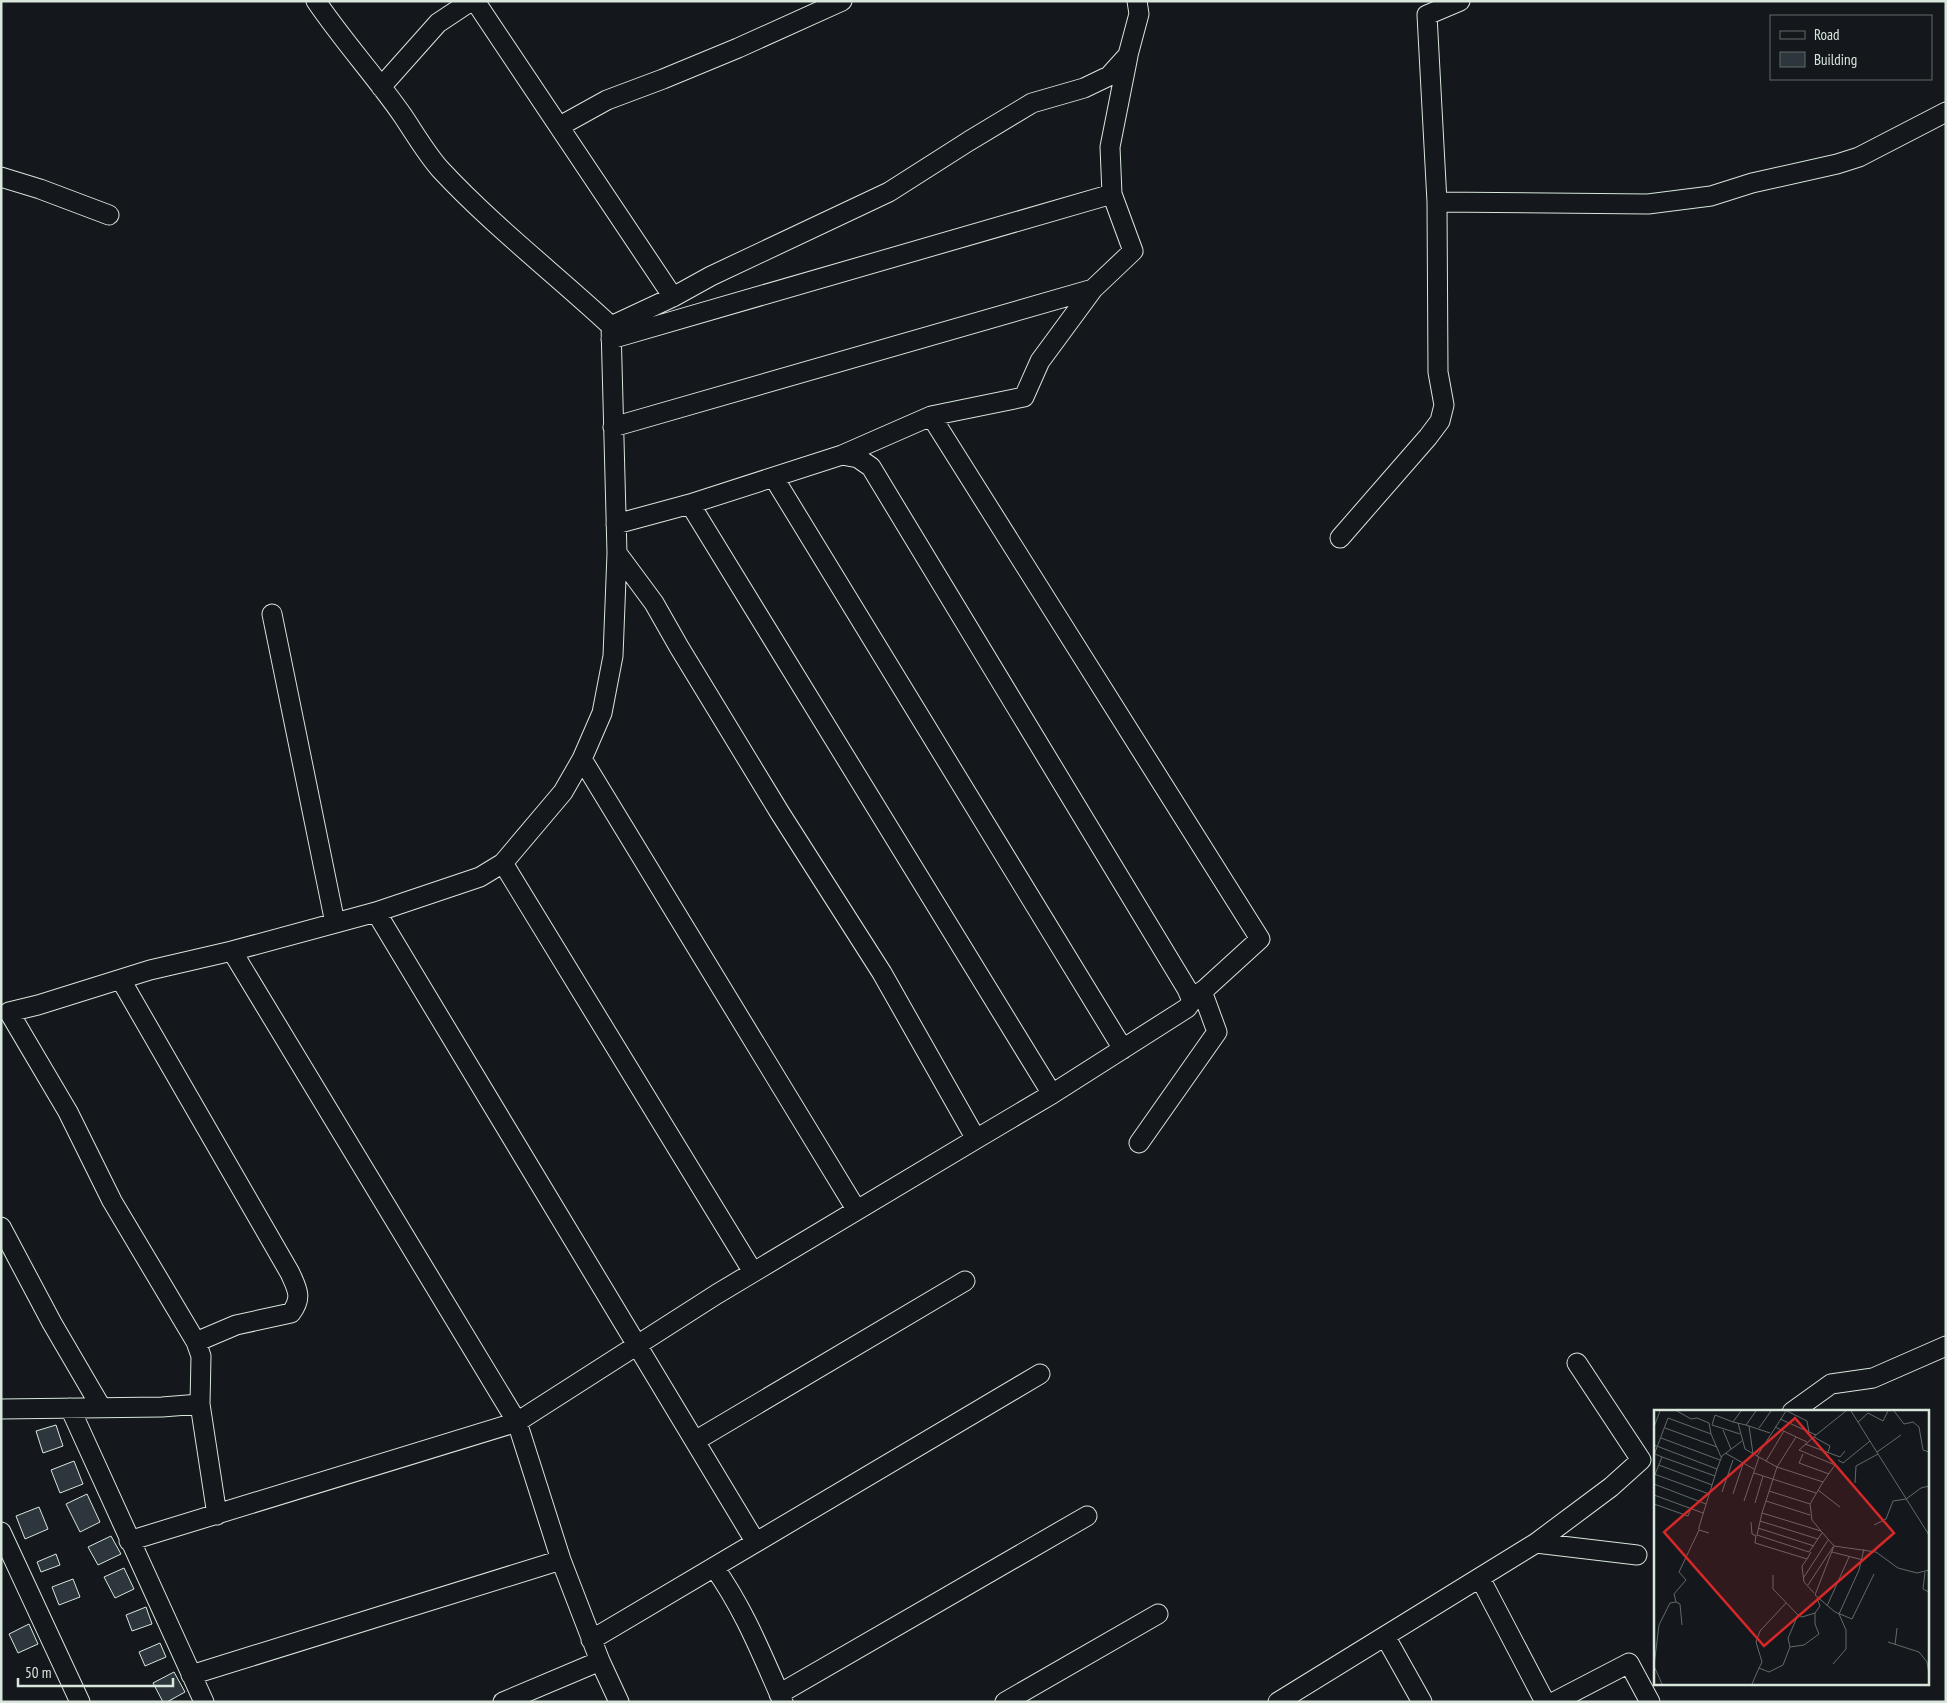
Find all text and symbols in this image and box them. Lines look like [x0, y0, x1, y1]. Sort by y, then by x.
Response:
legend [1770, 15, 1932, 80]
text: Road [1814, 25, 1840, 44]
text: Building [1814, 50, 1857, 69]
inset map [1654, 1410, 1930, 1686]
scale bar [18, 1656, 172, 1688]
text: 50 m [25, 1663, 51, 1682]

